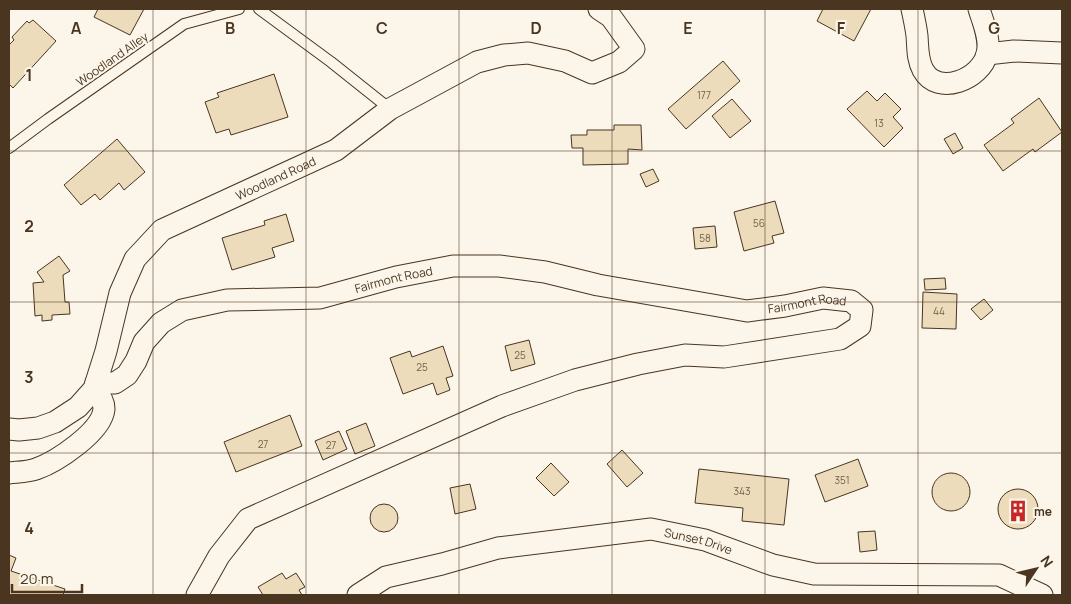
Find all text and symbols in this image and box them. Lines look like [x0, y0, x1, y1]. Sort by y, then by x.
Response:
text: B [225, 17, 235, 39]
text: C [376, 17, 388, 39]
text: D [530, 17, 542, 39]
text: E [683, 17, 693, 39]
text: F [837, 17, 846, 39]
text: G [988, 17, 1000, 39]
street label: Woodland Alley [73, 29, 151, 89]
text: 1 [25, 64, 33, 86]
house number: 177 [697, 88, 711, 102]
house number: 13 [874, 116, 884, 130]
street label: Woodland Road [233, 152, 318, 204]
text: 2 [24, 215, 34, 237]
house number: 56 [753, 216, 765, 230]
house number: 58 [699, 231, 711, 245]
street label: Fairmont Road [353, 262, 434, 297]
street label: Fairmont Road [767, 289, 847, 317]
house number: 44 [933, 304, 945, 318]
house number: 25 [514, 348, 526, 362]
house number: 25 [416, 360, 428, 374]
text: 3 [24, 366, 34, 388]
house number: 27 [258, 437, 268, 451]
house number: 27 [326, 438, 336, 452]
house number: 351 [834, 473, 850, 487]
house number: 343 [734, 484, 750, 498]
building icon: me [1005, 498, 1031, 524]
place label: me [1034, 503, 1052, 520]
text: 4 [24, 517, 34, 539]
street label: Sunset Drive [663, 523, 735, 558]
north arrow [1011, 544, 1061, 594]
text: N [1036, 552, 1058, 571]
scale bar [12, 562, 82, 594]
text: 20 m [20, 568, 53, 589]

